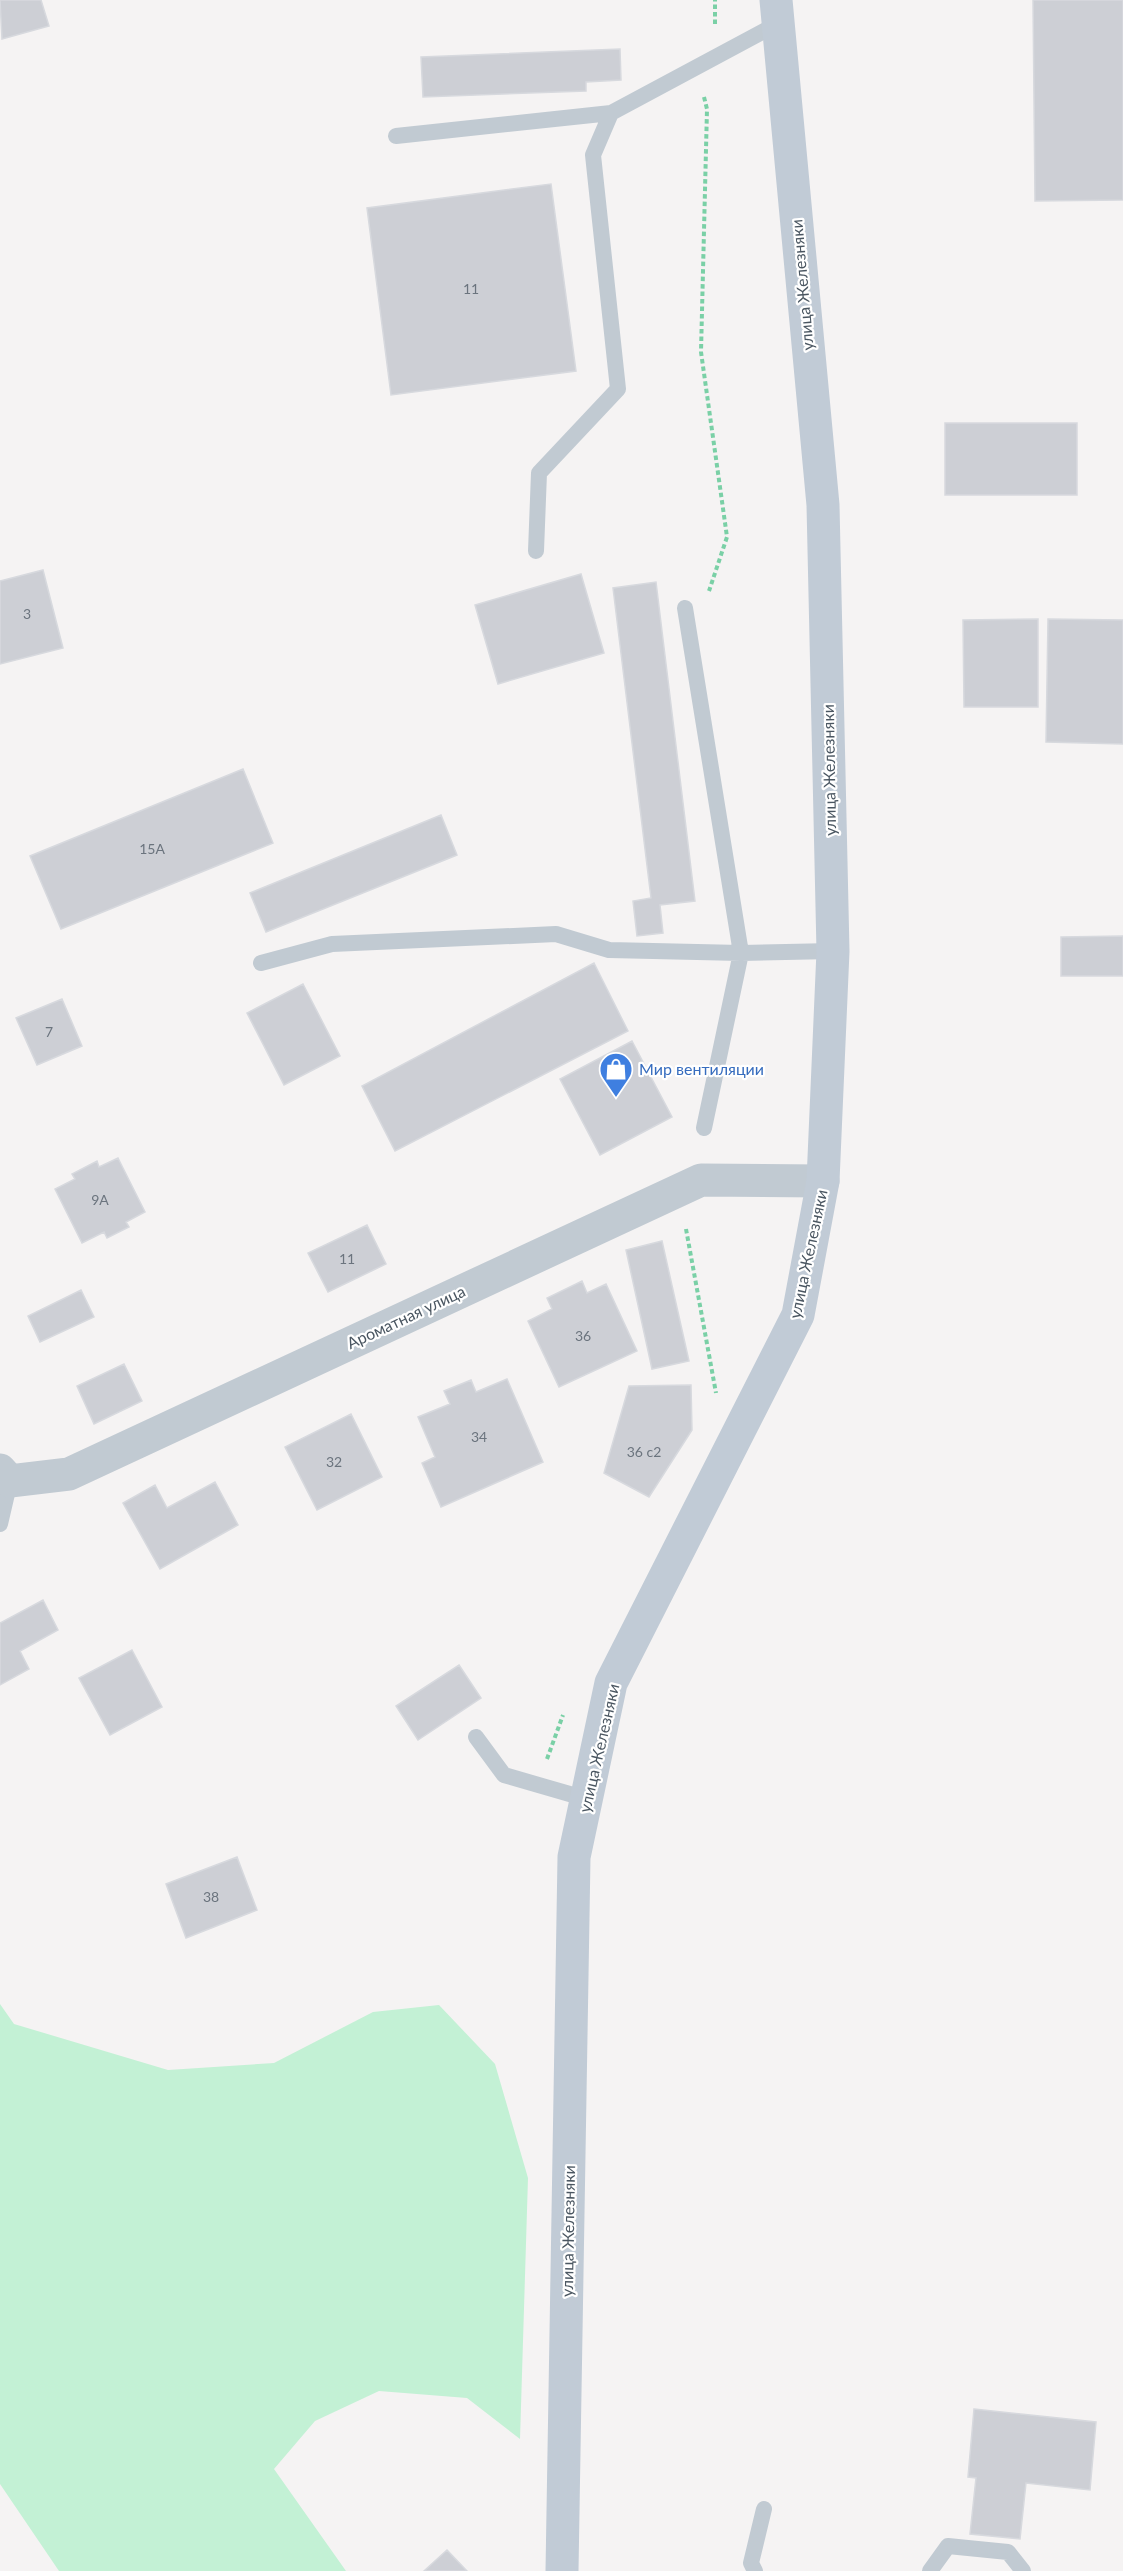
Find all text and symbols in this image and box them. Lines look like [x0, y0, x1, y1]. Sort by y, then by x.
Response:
street label: улица Железняки [786, 219, 817, 351]
house number: 11 [463, 280, 479, 297]
house number: 3 [23, 605, 31, 622]
street label: улица Железняки [818, 704, 839, 836]
house number: 15А [139, 840, 165, 857]
house number: 7 [45, 1023, 53, 1040]
shop icon: Мир вентиляции [598, 1051, 634, 1098]
place label: Мир вентиляции [639, 1059, 764, 1078]
street label: улица Железняки [785, 1188, 830, 1320]
house number: 9А [91, 1191, 109, 1208]
house number: 11 [339, 1250, 355, 1267]
street label: Ароматная улица [344, 1281, 468, 1352]
house number: 36 [575, 1327, 591, 1344]
house number: 34 [471, 1428, 487, 1445]
house number: 36 с2 [627, 1443, 661, 1460]
house number: 32 [326, 1453, 342, 1470]
street label: улица Железняки [574, 1682, 623, 1814]
house number: 38 [203, 1888, 219, 1905]
street label: улица Железняки [557, 2165, 578, 2297]

